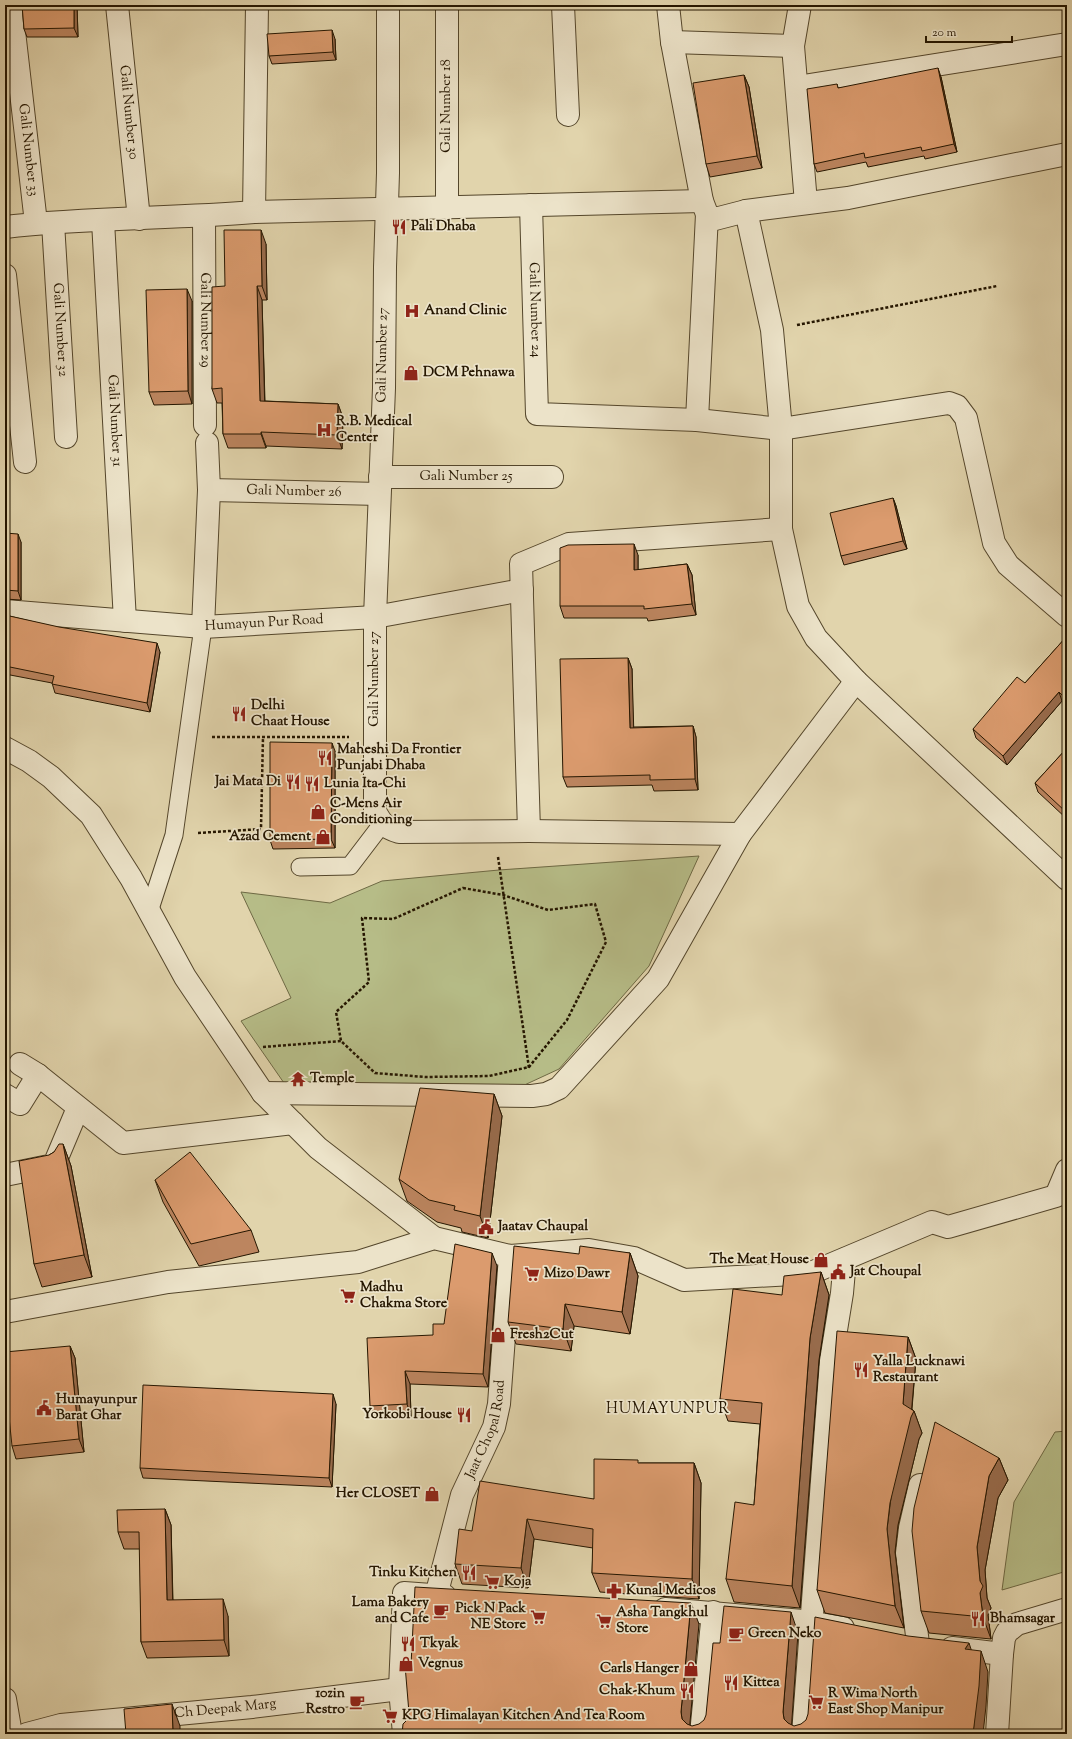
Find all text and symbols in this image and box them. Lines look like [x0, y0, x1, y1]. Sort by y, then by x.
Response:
scale bar [926, 18, 1012, 44]
text: 20 m [932, 24, 957, 42]
street label: Gali Number 18 [437, 59, 457, 153]
street label: Gali Number 30 [113, 64, 143, 161]
street label: Gali Number 33 [12, 103, 43, 198]
place label: Pali Dhaba [411, 217, 476, 237]
restaurant icon: Pali Dhaba [390, 218, 408, 236]
street label: Gali Number 24 [523, 262, 545, 358]
street label: Gali Number 29 [194, 272, 215, 368]
street label: Gali Number 32 [47, 282, 72, 378]
place label: Anand Clinic [424, 301, 507, 321]
hospital icon: Anand Clinic [403, 302, 421, 320]
street label: Gali Number 27 [372, 307, 394, 403]
place label: DCM Pehnawa [423, 363, 515, 383]
shop icon: DCM Pehnawa [402, 364, 420, 382]
street label: Gali Number 31 [101, 374, 127, 468]
place label: R.B. Medical Center [336, 412, 412, 448]
hospital icon: R.B. Medical Center [315, 421, 333, 439]
street label: Gali Number 25 [419, 467, 513, 487]
street label: Gali Number 26 [246, 481, 342, 503]
street label: Humayun Pur Road [204, 610, 324, 637]
street label: Gali Number 27 [365, 631, 385, 727]
place label: Delhi Chaat House [251, 696, 330, 732]
restaurant icon: Delhi Chaat House [230, 705, 248, 723]
place label: Maheshi Da Frontier Punjabi Dhaba [337, 740, 462, 776]
restaurant icon: Maheshi Da Frontier Punjabi Dhaba [316, 749, 334, 767]
place label: Jai Mata Di [214, 772, 281, 792]
restaurant icon: Jai Mata Di [284, 773, 302, 791]
place label: Lunia Ita-Chi [324, 774, 406, 794]
restaurant icon: Lunia Ita-Chi [303, 775, 321, 793]
place label: C-Mens Air Conditioning [330, 794, 412, 830]
shop icon: C-Mens Air Conditioning [309, 803, 327, 821]
place label: Azad Cement [229, 827, 311, 847]
shop icon: Azad Cement [314, 828, 332, 846]
place label: Temple [310, 1069, 355, 1089]
temple icon: Temple [289, 1070, 307, 1088]
place label: Jaatav Chaupal [497, 1217, 588, 1237]
public building icon: Jaatav Chaupal [477, 1218, 495, 1236]
place label: The Meat House [709, 1250, 809, 1270]
shop icon: The Meat House [812, 1251, 830, 1269]
place label: Jat Choupal [849, 1262, 921, 1282]
public building icon: Jat Choupal [829, 1263, 847, 1281]
place label: Mizo Dawr [544, 1264, 611, 1284]
supermarket icon: Mizo Dawr [523, 1265, 541, 1283]
place label: Madhu Chakma Store [360, 1278, 448, 1314]
supermarket icon: Madhu Chakma Store [339, 1287, 357, 1305]
place label: Fresh2Cut [510, 1325, 574, 1345]
shop icon: Fresh2Cut [489, 1326, 507, 1344]
place label: Yalla Lucknawi Restaurant [873, 1352, 965, 1388]
restaurant icon: Yalla Lucknawi Restaurant [852, 1361, 870, 1379]
street label: Jaat Chopal Road [460, 1379, 511, 1483]
place label: Humayunpur Barat Ghar [56, 1390, 138, 1426]
public building icon: Humayunpur Barat Ghar [35, 1399, 53, 1417]
district label: HUMAYUNPUR [606, 1399, 730, 1420]
place label: Yorkobi House [362, 1405, 452, 1425]
restaurant icon: Yorkobi House [455, 1406, 473, 1424]
place label: Her CLOSET [336, 1484, 420, 1504]
shop icon: Her CLOSET [423, 1485, 441, 1503]
place label: Tinku Kitchen [369, 1563, 458, 1583]
restaurant icon: Tinku Kitchen [460, 1564, 478, 1582]
place label: Koja [504, 1572, 532, 1592]
supermarket icon: Koja [483, 1573, 501, 1591]
place label: Kunal Medicos [626, 1581, 716, 1601]
pharmacy icon: Kunal Medicos [605, 1582, 623, 1600]
place label: Lama Bakery and Cafe [352, 1593, 429, 1629]
place label: Pick N Pack NE Store [456, 1599, 526, 1635]
cafe icon: Lama Bakery and Cafe [432, 1602, 450, 1620]
place label: Asha Tangkhul Store [616, 1603, 708, 1639]
supermarket icon: Pick N Pack NE Store [529, 1608, 547, 1626]
place label: Bhamsagar [990, 1609, 1056, 1629]
restaurant icon: Bhamsagar [969, 1610, 987, 1628]
supermarket icon: Asha Tangkhul Store [595, 1612, 613, 1630]
place label: Green Neko [748, 1624, 822, 1644]
cafe icon: Green Neko [727, 1625, 745, 1643]
place label: Tkyak [420, 1634, 459, 1654]
restaurant icon: Tkyak [399, 1635, 417, 1653]
place label: Vegnus [418, 1654, 463, 1674]
shop icon: Vegnus [397, 1655, 415, 1673]
place label: Carls Hanger [600, 1659, 680, 1679]
shop icon: Carls Hanger [682, 1660, 700, 1678]
place label: Kittea [743, 1673, 780, 1693]
restaurant icon: Kittea [722, 1674, 740, 1692]
place label: Chak-Khum [599, 1681, 675, 1701]
restaurant icon: Chak-Khum [678, 1682, 696, 1700]
place label: 10zin Restro [306, 1684, 346, 1720]
place label: R Wima North East Shop Manipur [828, 1684, 944, 1720]
cafe icon: 10zin Restro [348, 1693, 366, 1711]
supermarket icon: R Wima North East Shop Manipur [807, 1693, 825, 1711]
street label: Ch Deepak Marg [173, 1694, 277, 1724]
place label: KPG Himalayan Kitchen And Tea Room [402, 1706, 645, 1726]
supermarket icon: KPG Himalayan Kitchen And Tea Room [381, 1707, 399, 1725]

